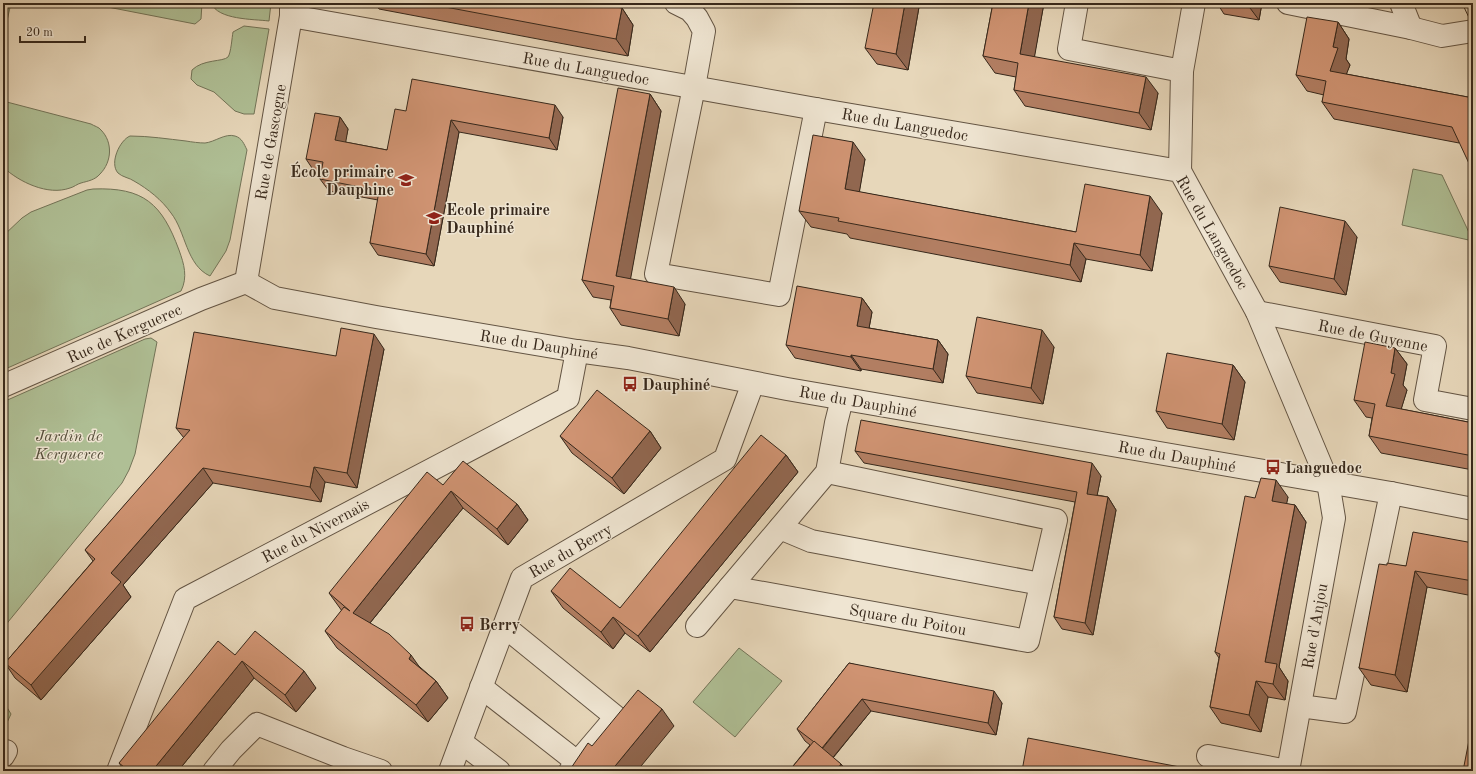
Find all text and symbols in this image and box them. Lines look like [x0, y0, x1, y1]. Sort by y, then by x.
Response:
scale bar [20, 18, 85, 44]
text: 20 m [26, 27, 53, 39]
street label: Rue du Languedoc [521, 51, 650, 89]
street label: Rue de Gascogne [254, 83, 290, 202]
street label: Rue du Languedoc [840, 107, 969, 145]
place label: École primaire Dauphine [290, 161, 394, 199]
school or university icon: École primaire Dauphine [397, 171, 415, 189]
street label: Rue du Languedoc [1172, 173, 1250, 293]
place label: Ecole primaire Dauphiné [446, 203, 550, 237]
school or university icon: Ecole primaire Dauphiné [425, 209, 443, 227]
street label: Rue de Kerguerec [65, 302, 184, 367]
street label: Rue de Guyenne [1316, 318, 1429, 355]
street label: Rue du Dauphiné [478, 329, 599, 363]
bus stop icon: Dauphiné [621, 375, 639, 393]
place label: Dauphiné [642, 378, 710, 394]
street label: Rue du Dauphiné [797, 385, 918, 421]
park label: Jardin de Kerguerec [33, 429, 104, 463]
street label: Rue du Dauphiné [1116, 440, 1237, 476]
bus stop icon: Languedoc [1264, 458, 1282, 476]
place label: Languedoc [1285, 461, 1362, 477]
street label: Rue du Nivernais [260, 497, 372, 567]
street label: Rue du Berry [527, 521, 616, 582]
street label: Rue d'Anjou [1301, 582, 1331, 670]
street label: Square du Poitou [848, 603, 968, 639]
bus stop icon: Berry [458, 615, 476, 633]
place label: Berry [479, 618, 520, 634]

